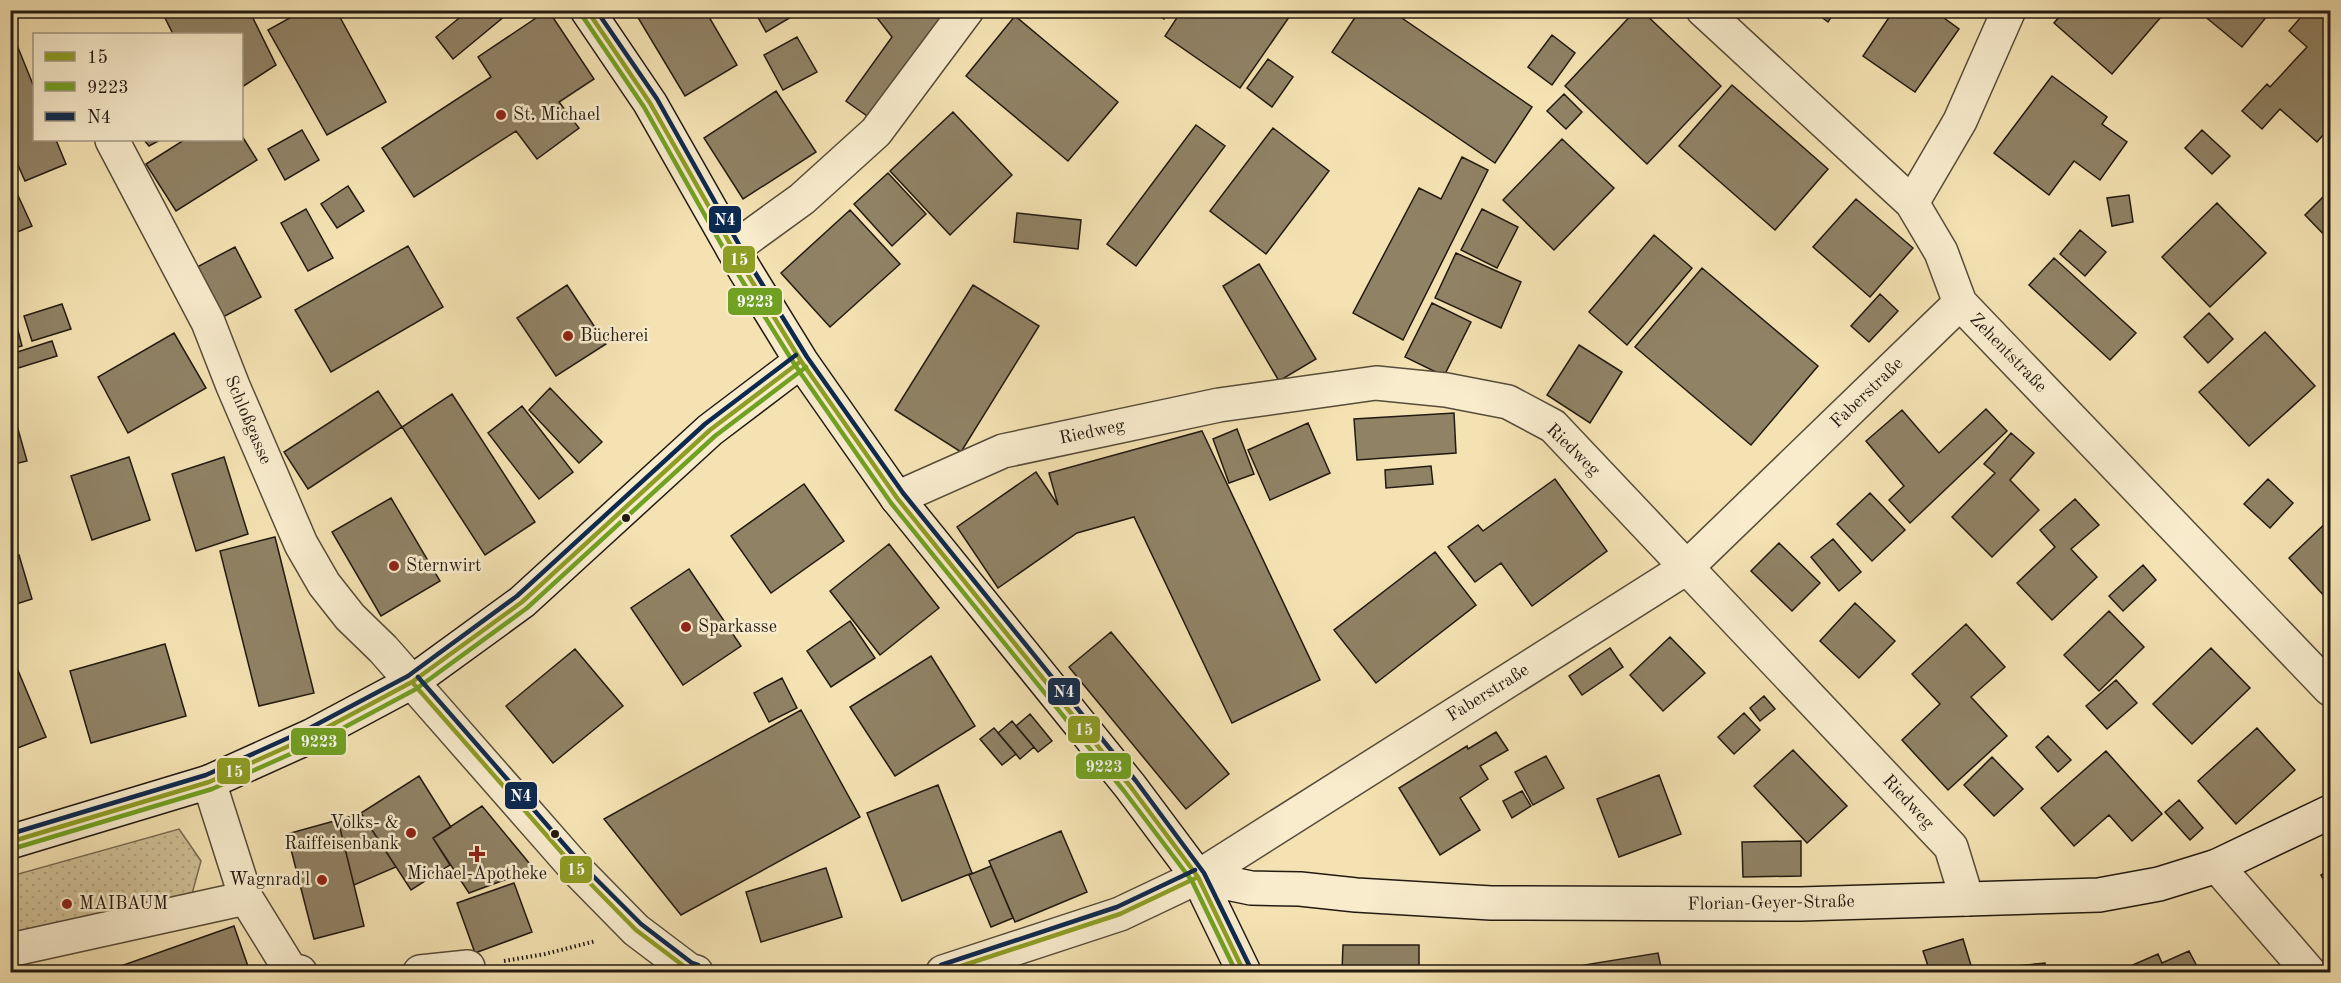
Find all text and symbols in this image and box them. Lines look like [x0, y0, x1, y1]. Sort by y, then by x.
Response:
legend [33, 33, 243, 141]
text: 15 [87, 49, 108, 67]
text: 9223 [87, 79, 129, 97]
place label: St. Michael [513, 106, 600, 124]
marker: St. Michael [494, 108, 508, 122]
text: N4 [87, 109, 111, 127]
line badge: N4 [708, 205, 742, 234]
text: N4 [714, 213, 736, 229]
line badge: 15 [722, 245, 756, 274]
text: 15 [730, 253, 748, 269]
line badge: 9223 [727, 287, 783, 316]
text: 9223 [736, 295, 774, 311]
street label: Zehentstraße [1966, 310, 2050, 396]
place label: Bücherei [580, 327, 649, 345]
marker: Bücherei [561, 329, 575, 343]
street label: Faberstraße [1827, 354, 1907, 432]
street label: Schloßgasse [221, 373, 275, 467]
street label: Riedweg [1058, 416, 1127, 448]
street label: Riedweg [1543, 420, 1603, 480]
unlabelled marker [620, 512, 632, 524]
place label: Sternwirt [406, 557, 481, 575]
marker: Sternwirt [387, 559, 401, 573]
place label: Sparkasse [698, 618, 777, 636]
marker: Sparkasse [679, 620, 693, 634]
street label: Faberstraße [1444, 661, 1532, 725]
line badge: N4 [1047, 677, 1081, 706]
text: N4 [1053, 685, 1075, 701]
line badge: 15 [1067, 715, 1101, 744]
text: 15 [1075, 723, 1093, 739]
line badge: 9223 [290, 727, 347, 756]
text: 9223 [300, 735, 338, 751]
line badge: 9223 [1075, 752, 1132, 780]
line badge: 15 [216, 757, 251, 785]
text: 9223 [1085, 760, 1123, 776]
text: 15 [225, 765, 243, 781]
street label: Riedweg [1879, 772, 1937, 833]
line badge: N4 [504, 781, 538, 810]
text: N4 [510, 789, 532, 805]
place label: Volks- & Raiffeisenbank [284, 814, 399, 853]
marker: Volks- & Raiffeisenbank [404, 826, 418, 840]
unlabelled marker [549, 828, 561, 840]
marker: Michael-Apotheke [470, 847, 484, 861]
line badge: 15 [559, 855, 593, 884]
text: 15 [567, 863, 585, 879]
place label: Michael-Apotheke [407, 865, 547, 883]
place label: Wagnrad'l [229, 871, 310, 889]
marker: Wagnrad'l [315, 873, 329, 887]
street label: Florian-Geyer-Straße [1687, 893, 1855, 913]
place label: MAIBAUM [79, 895, 168, 913]
marker: MAIBAUM [60, 897, 74, 911]

